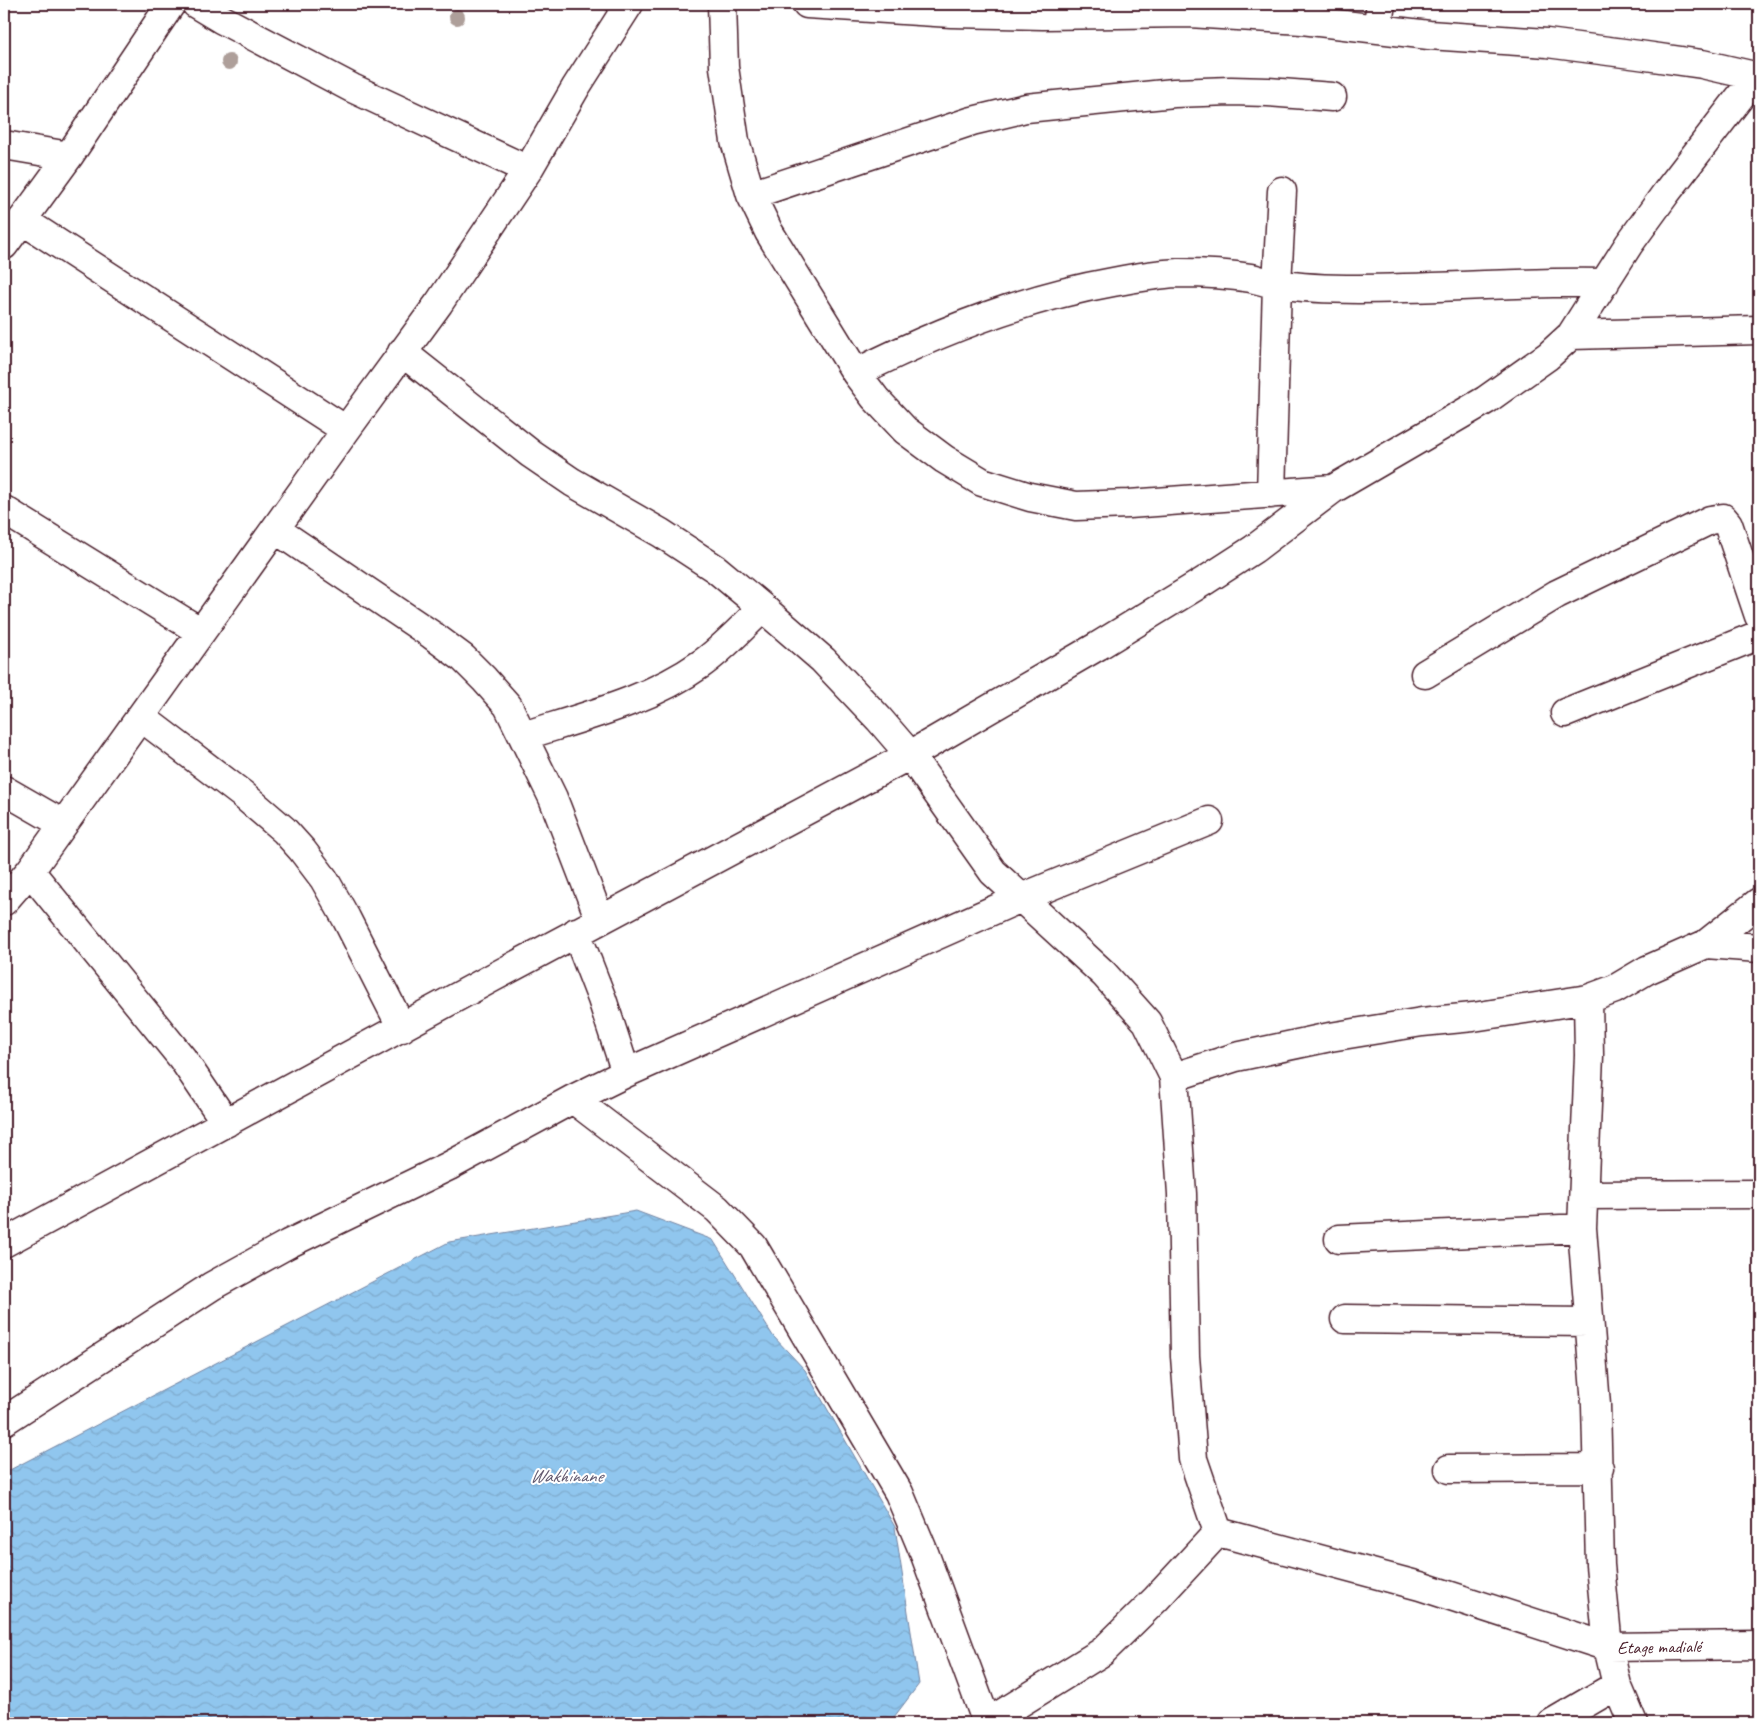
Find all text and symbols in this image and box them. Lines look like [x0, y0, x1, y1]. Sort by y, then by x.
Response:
water label: Wakhinane [530, 1464, 605, 1488]
street label: Etage madialé [1617, 1635, 1704, 1659]

